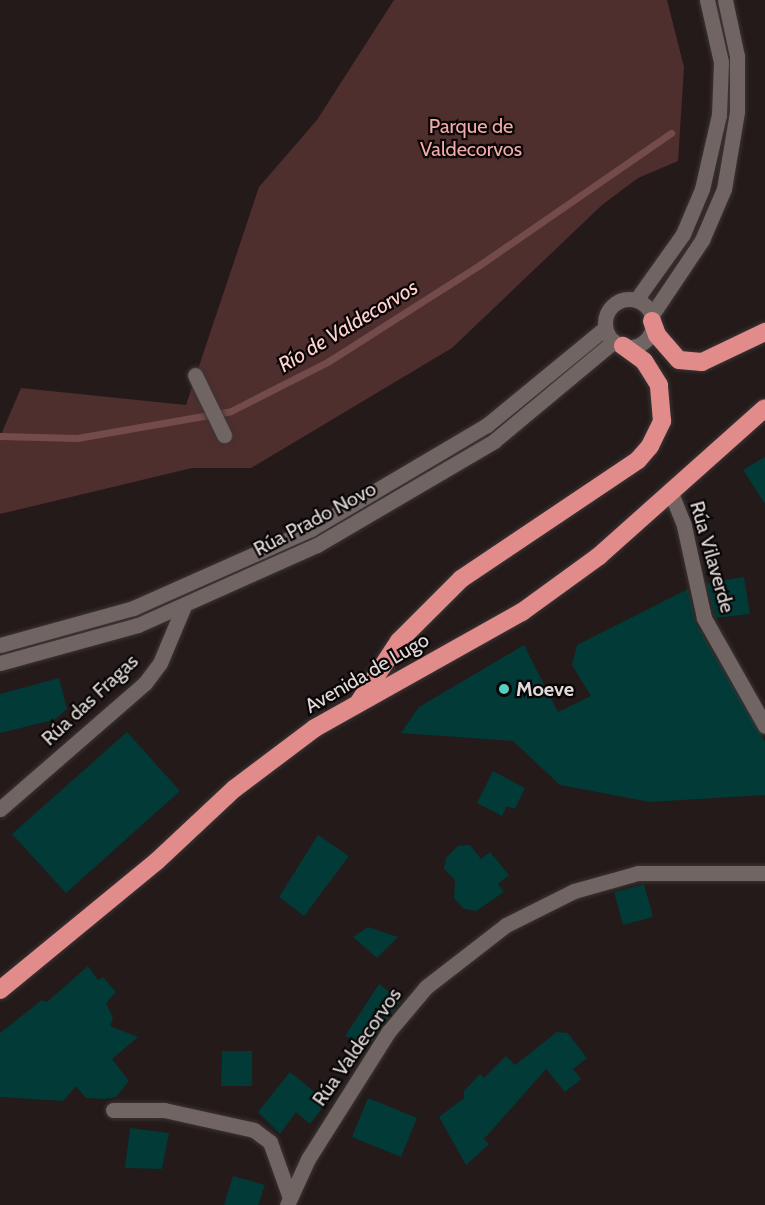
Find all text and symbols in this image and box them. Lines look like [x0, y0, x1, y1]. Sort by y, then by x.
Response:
park label: Parque de Valdecorvos [420, 115, 522, 162]
water label: Río de Valdecorvos [274, 274, 422, 378]
street label: Rúa Prado Novo [250, 477, 380, 561]
street label: Rúa Vilaverde [685, 498, 739, 616]
street label: Avenida de Lugo [301, 628, 433, 718]
street label: Rúa das Fragas [37, 649, 143, 751]
place label: Moeve [516, 677, 574, 701]
marker: Moeve [497, 682, 511, 696]
street label: Rúa Valdecorvos [307, 983, 407, 1111]

